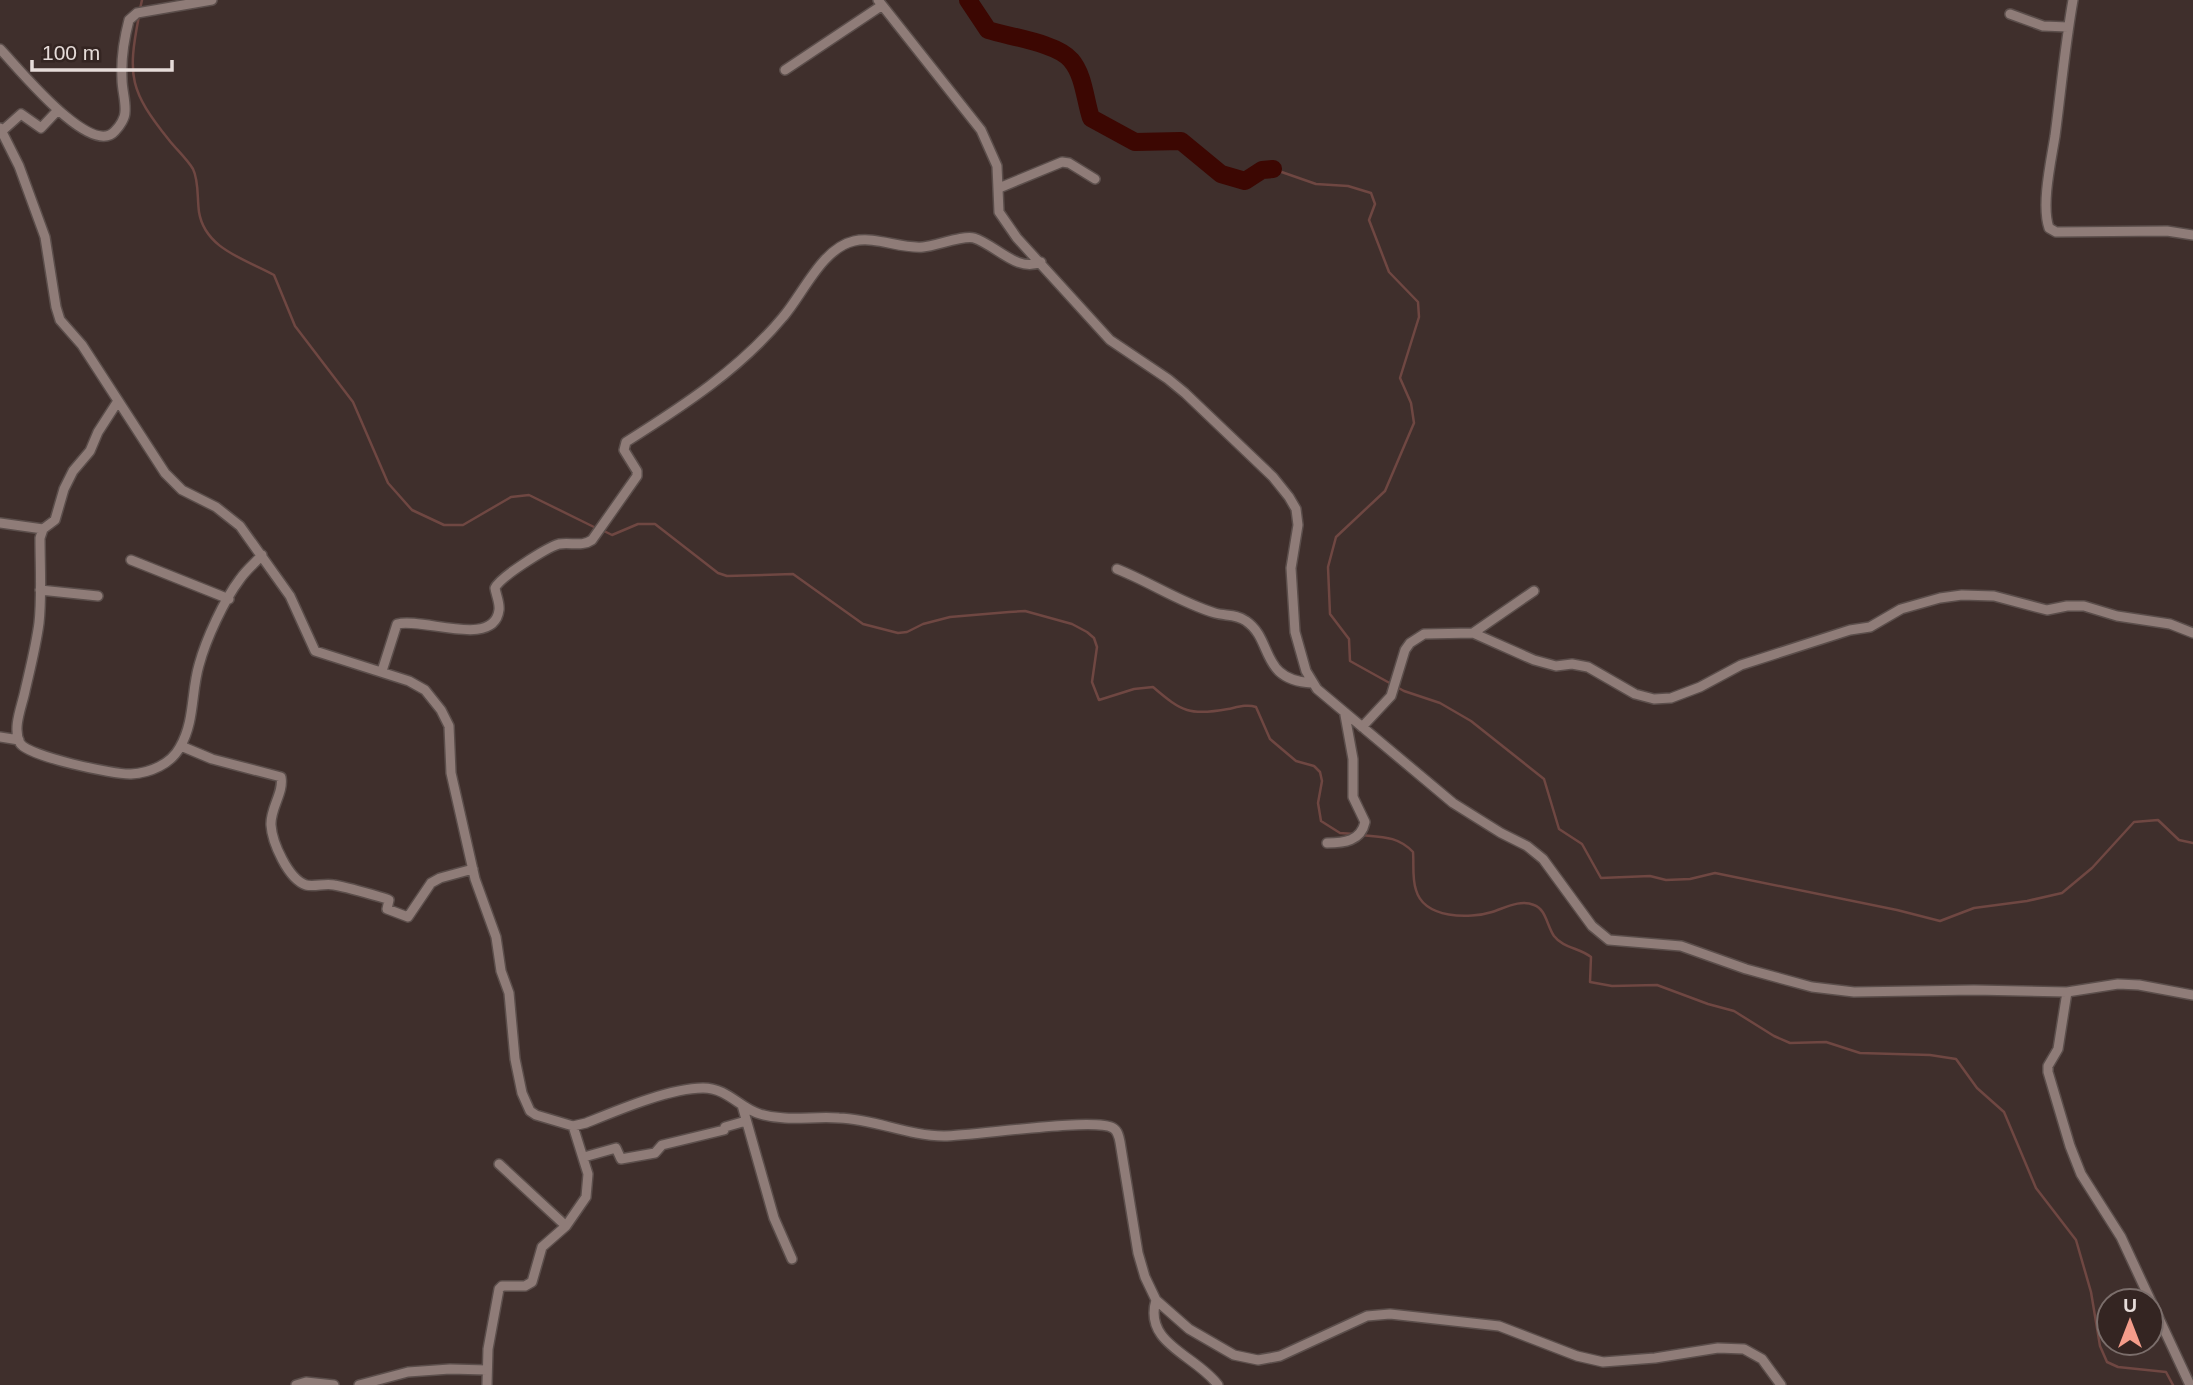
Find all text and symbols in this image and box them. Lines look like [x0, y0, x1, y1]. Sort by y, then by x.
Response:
scale bar [32, 28, 172, 72]
text: 100 m [42, 41, 100, 64]
north arrow [2095, 1287, 2165, 1357]
text: U [2123, 1295, 2137, 1316]

